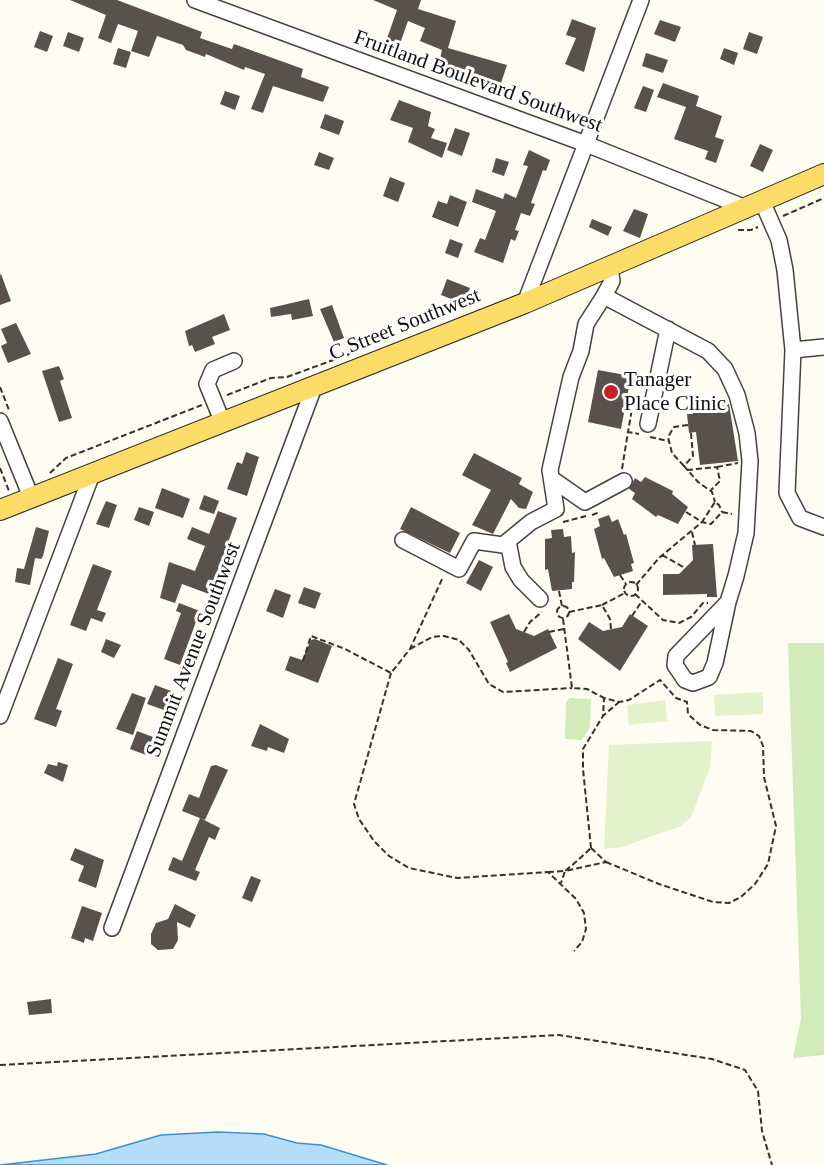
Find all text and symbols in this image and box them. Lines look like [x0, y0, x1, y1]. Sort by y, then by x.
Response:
street label: Fruitland Boulevard Southwest [350, 25, 606, 139]
street label: C Street Southwest [326, 283, 484, 367]
place label: Tanager Place Clinic [624, 367, 726, 417]
marker: Tanager Place Clinic [602, 383, 620, 401]
street label: Summit Avenue Southwest [141, 539, 247, 761]

